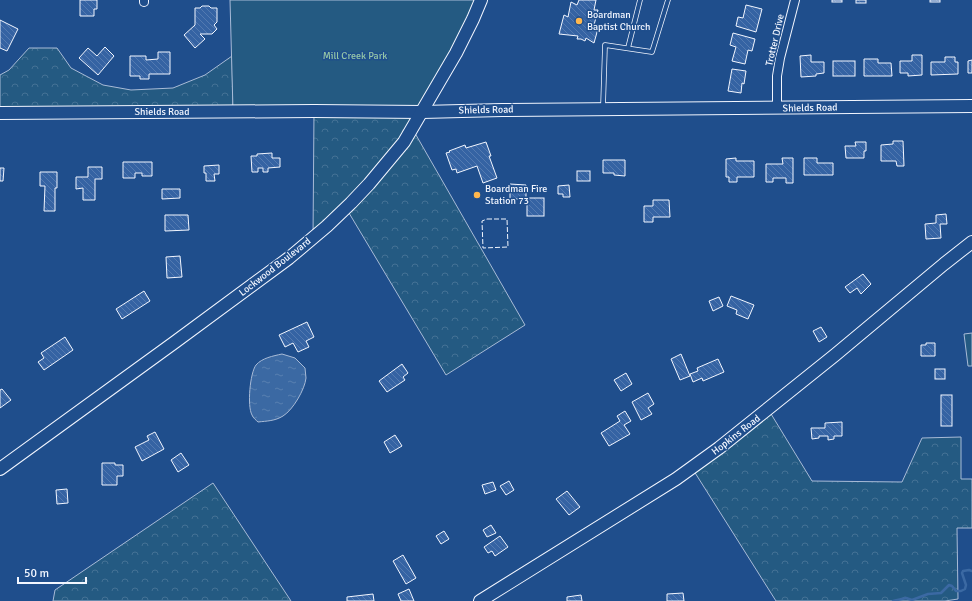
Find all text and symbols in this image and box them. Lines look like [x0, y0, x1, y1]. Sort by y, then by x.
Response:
place label: Boardman Baptist Church [587, 9, 650, 33]
street label: Trotter Drive [763, 13, 787, 67]
marker: Boardman Baptist Church [574, 16, 584, 26]
park label: Mill Creek Park [323, 50, 387, 62]
street label: Shields Road [782, 102, 838, 114]
street label: Shields Road [458, 104, 514, 116]
street label: Shields Road [135, 106, 189, 118]
place label: Boardman Fire Station 73 [485, 183, 547, 207]
marker: Boardman Fire Station 73 [472, 190, 482, 200]
street label: Lockwood Boulevard [237, 235, 313, 299]
street label: Hopkins Road [709, 412, 763, 458]
scale bar [18, 559, 86, 585]
text: 50 m [24, 566, 49, 581]

